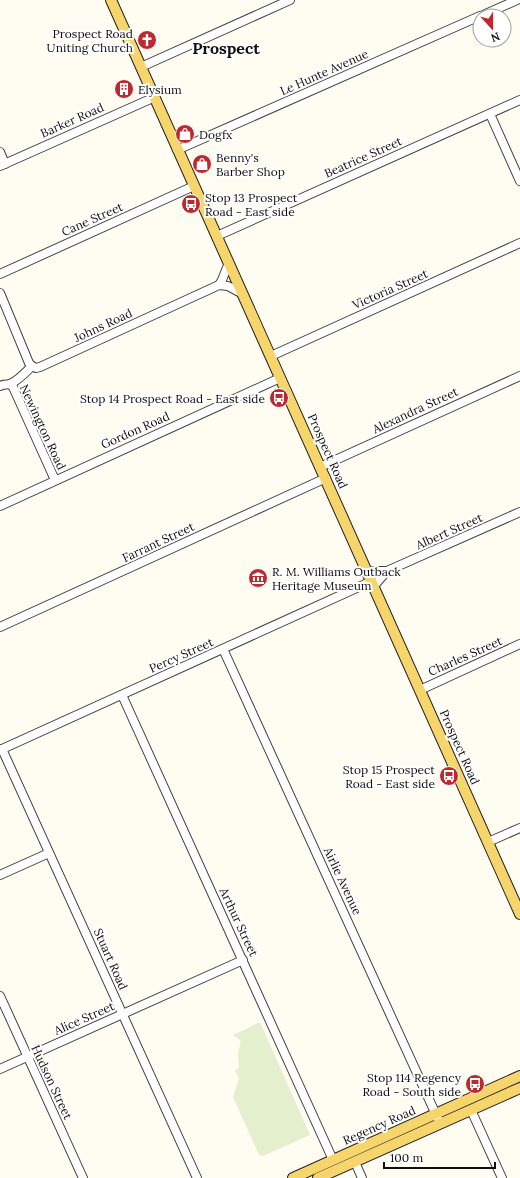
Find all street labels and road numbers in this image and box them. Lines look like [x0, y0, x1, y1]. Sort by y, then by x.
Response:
street label: Le Hunte Avenue [278, 46, 371, 98]
street label: Barker Road [38, 99, 106, 141]
street label: Beatrice Street [322, 133, 404, 181]
street label: Cane Street [59, 199, 125, 239]
street label: Victoria Street [349, 266, 430, 313]
street label: Johns Road [71, 305, 134, 345]
street label: Newington Road [17, 382, 69, 472]
street label: Alexandra Street [369, 383, 461, 437]
street label: Gordon Road [98, 408, 172, 452]
street label: Prospect Road [305, 411, 351, 491]
street label: Albert Street [412, 509, 485, 553]
street label: Farrant Street [120, 519, 197, 565]
street label: Charles Street [426, 633, 505, 679]
street label: Percy Street [147, 634, 216, 676]
street label: Prospect Road [437, 707, 483, 787]
street label: Airlie Avenue [320, 844, 365, 918]
street label: Arthur Street [216, 884, 262, 959]
street label: Stuart Road [91, 926, 131, 992]
street label: Alice Street [51, 998, 117, 1038]
street label: Hudson Street [28, 1042, 76, 1122]
street label: Regency Road [340, 1102, 418, 1148]

